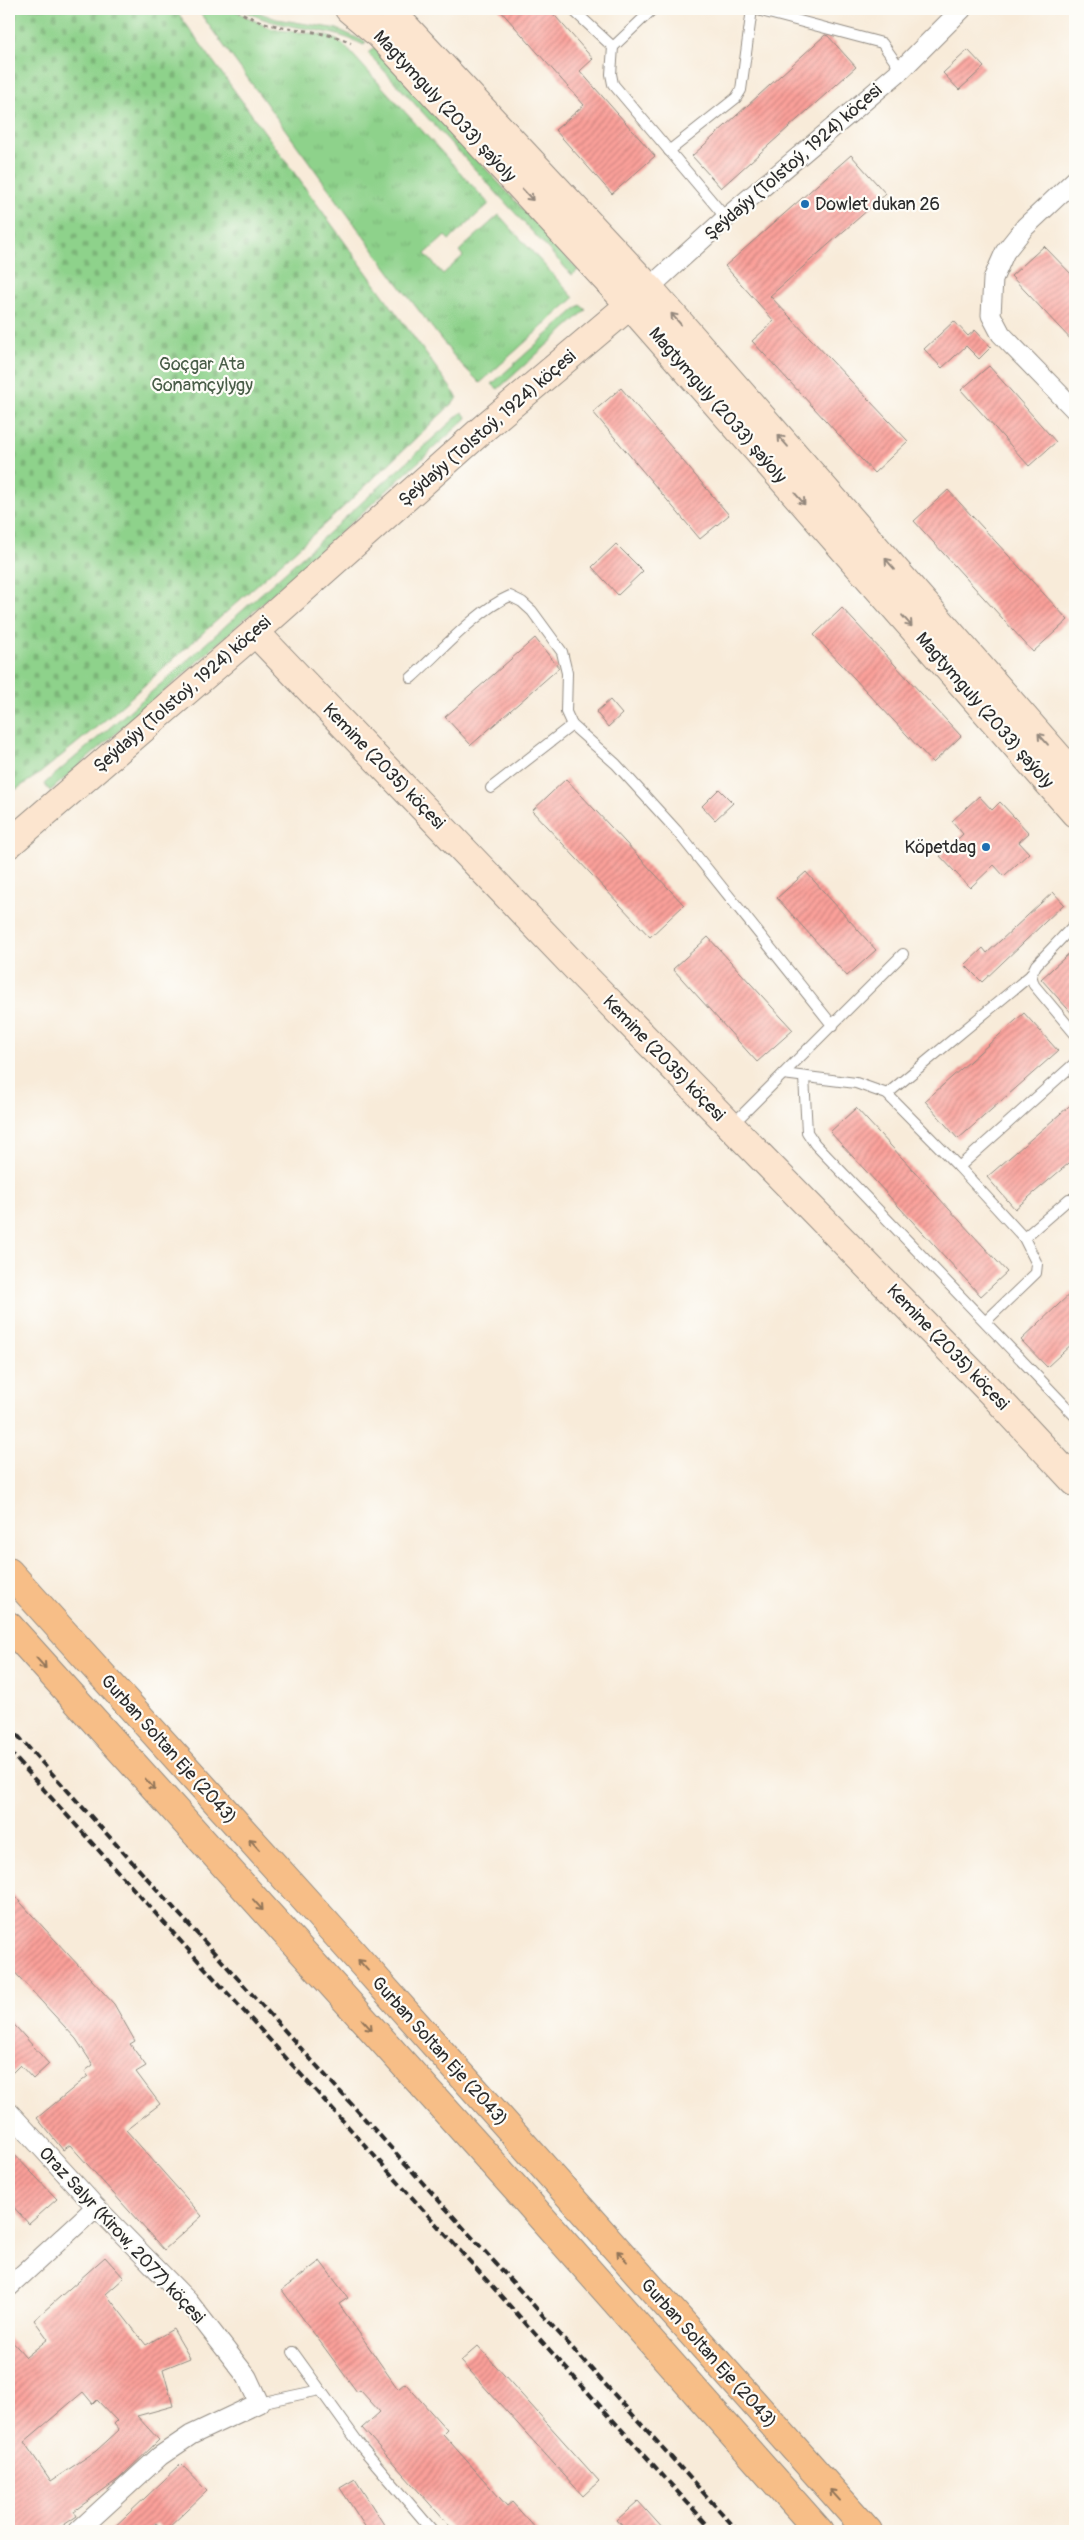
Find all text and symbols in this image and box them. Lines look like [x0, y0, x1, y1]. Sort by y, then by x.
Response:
street label: Magtymguly (2033) şaýoly [368, 26, 521, 187]
street label: Şeýdaýy (Tolstoý, 1924) köçesi [700, 79, 887, 246]
one-way arrow [523, 188, 534, 201]
place label: Dowlet dukan 26 [815, 193, 940, 216]
marker: Dowlet dukan 26 [799, 198, 811, 210]
one-way arrow [671, 313, 682, 326]
street label: Magtymguly (2033) şaýoly [644, 323, 792, 488]
street label: Şeýdaýy (Tolstoý, 1924) köçesi [394, 345, 581, 512]
park label: Goçgar Ata Gonamçylygy [151, 353, 253, 397]
one-way arrow [777, 435, 789, 448]
one-way arrow [794, 492, 806, 505]
one-way arrow [884, 557, 896, 570]
street label: Şeýdaýy (Tolstoý, 1924) köçesi [89, 611, 276, 778]
one-way arrow [901, 614, 913, 627]
street label: Magtymguly (2033) şaýoly [911, 628, 1059, 793]
street label: Kemine (2035) köçesi [318, 698, 450, 834]
one-way arrow [1038, 733, 1049, 746]
place label: Köpetdag [904, 836, 976, 859]
marker: Köpetdag [980, 841, 992, 853]
street label: Kemine (2035) köçesi [598, 990, 730, 1126]
street label: Kemine (2035) köçesi [882, 1279, 1014, 1415]
one-way arrow [35, 1656, 47, 1669]
street label: Gurban Soltan Eje (2043) [96, 1670, 242, 1829]
one-way arrow [144, 1777, 156, 1790]
one-way arrow [248, 1837, 260, 1850]
one-way arrow [253, 1898, 264, 1911]
one-way arrow [357, 1958, 369, 1971]
street label: Gurban Soltan Eje (2043) [367, 1972, 513, 2131]
one-way arrow [361, 2019, 373, 2032]
street label: Oraz Salyr (Kirow, 2077) köçesi [34, 2142, 210, 2329]
one-way arrow [617, 2249, 628, 2262]
street label: Gurban Soltan Eje (2043) [636, 2274, 782, 2433]
one-way arrow [829, 2488, 841, 2501]

